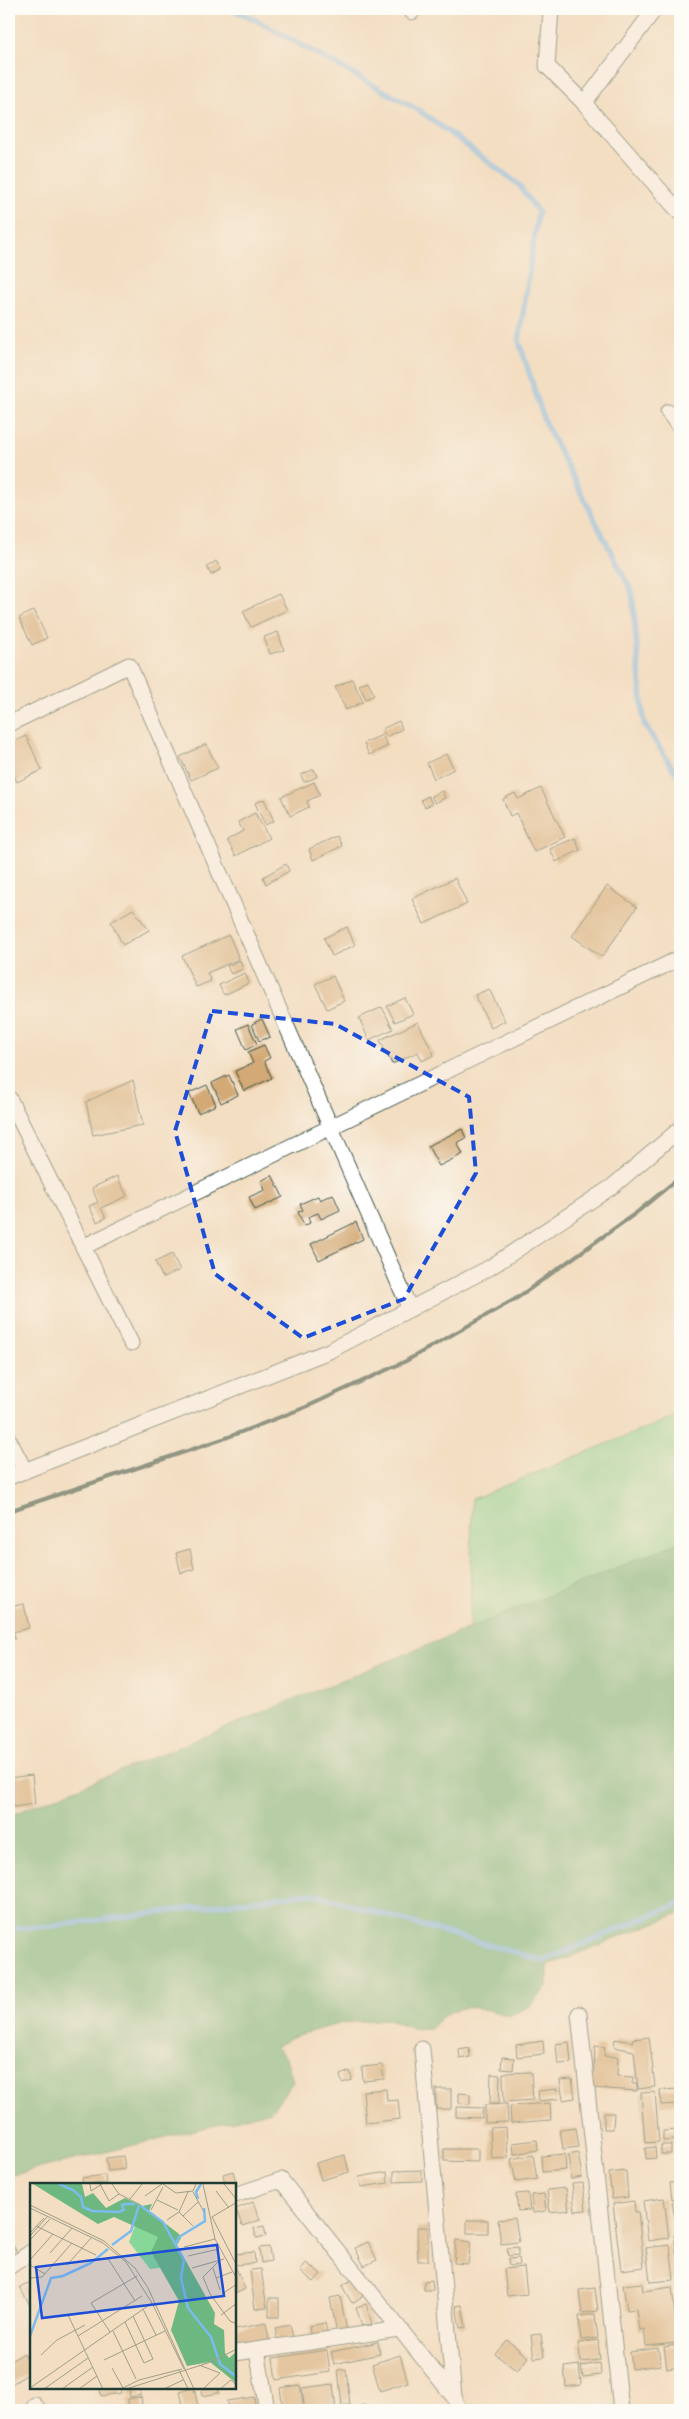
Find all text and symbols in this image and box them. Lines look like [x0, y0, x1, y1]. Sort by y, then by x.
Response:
inset map [30, 2183, 236, 2389]

